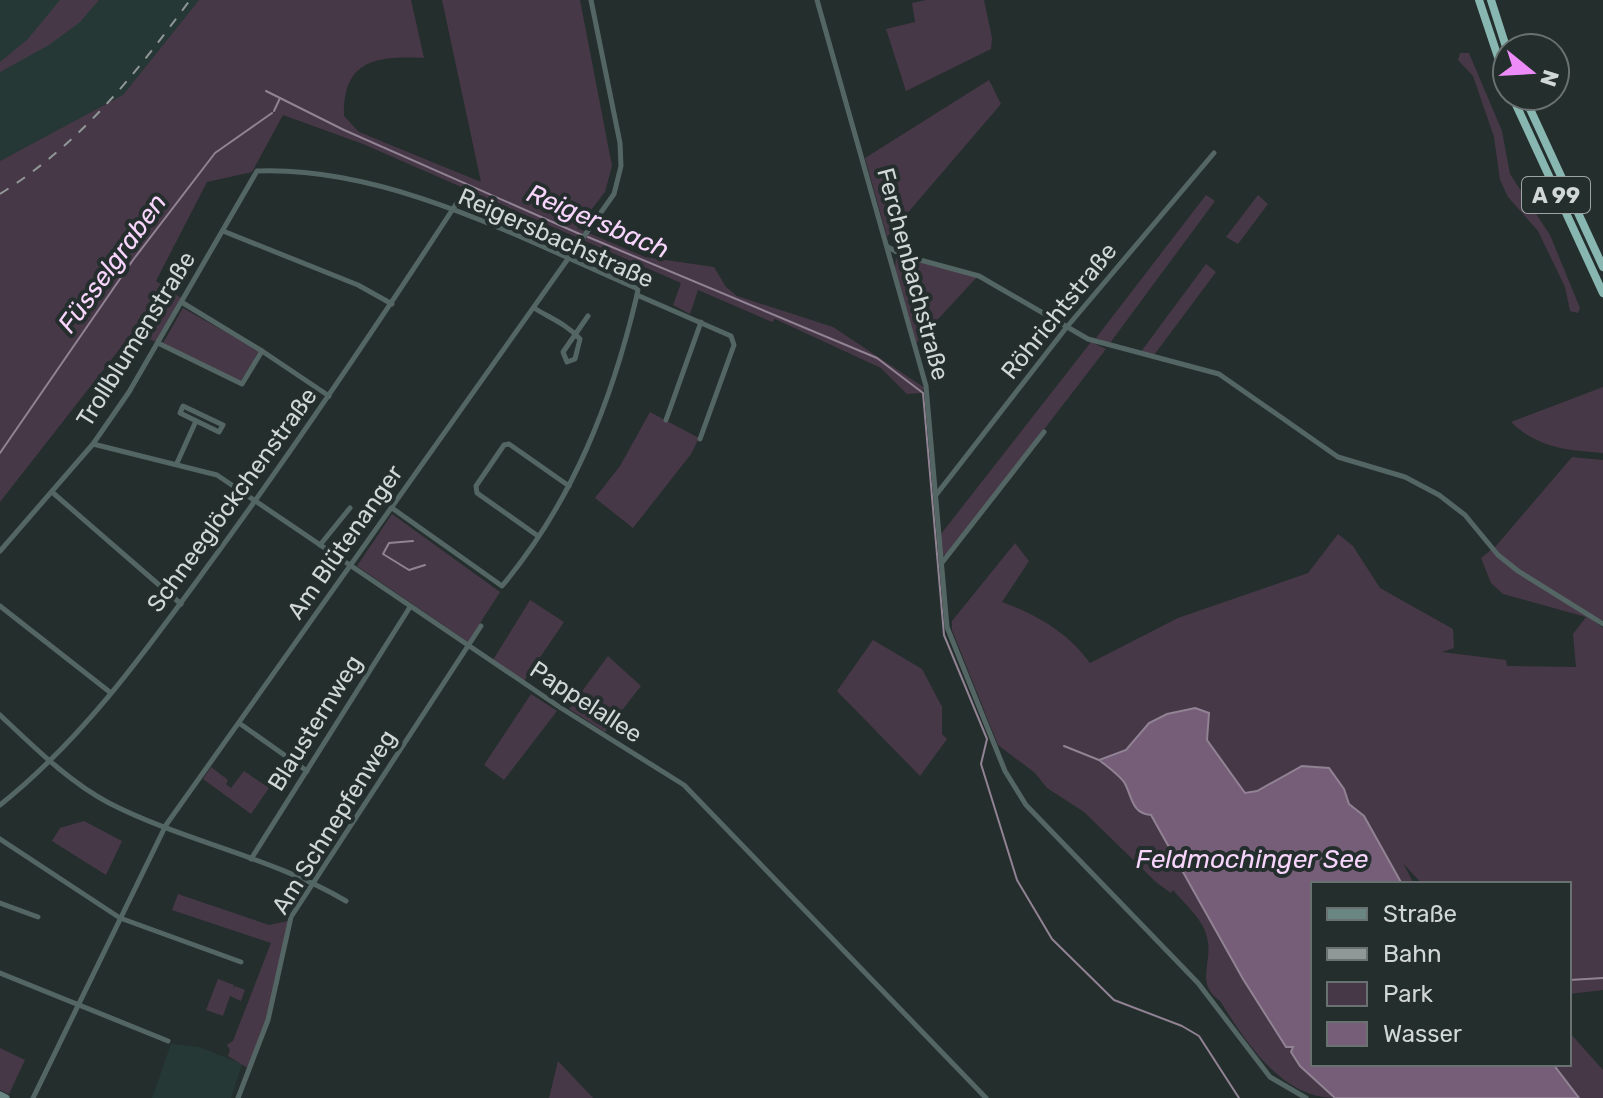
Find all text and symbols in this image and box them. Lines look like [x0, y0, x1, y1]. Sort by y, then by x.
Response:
north arrow [1491, 32, 1571, 112]
text: N [1534, 66, 1565, 90]
street label: Ferchenbachstraße [871, 165, 955, 383]
road number: A 99 [1522, 177, 1590, 213]
water label: Reigersbach [522, 178, 674, 265]
street label: Reigersbachstraße [454, 182, 658, 294]
water label: Füsselgraben [52, 188, 173, 339]
street label: Röhrichtstraße [995, 237, 1123, 385]
street label: Trollblumenstraße [71, 246, 201, 432]
street label: Schneeglöckchenstraße [141, 382, 323, 618]
street label: Am Blütenanger [281, 460, 409, 624]
street label: Blausternweg [262, 650, 368, 796]
street label: Pappelallee [525, 655, 647, 749]
street label: Am Schnepfenweg [266, 725, 402, 919]
water label: Feldmochinger See [1136, 844, 1369, 875]
legend [1311, 882, 1571, 1066]
text: Straße [1383, 900, 1457, 928]
text: Bahn [1383, 940, 1441, 968]
text: Park [1383, 980, 1434, 1008]
text: Wasser [1383, 1020, 1462, 1048]

